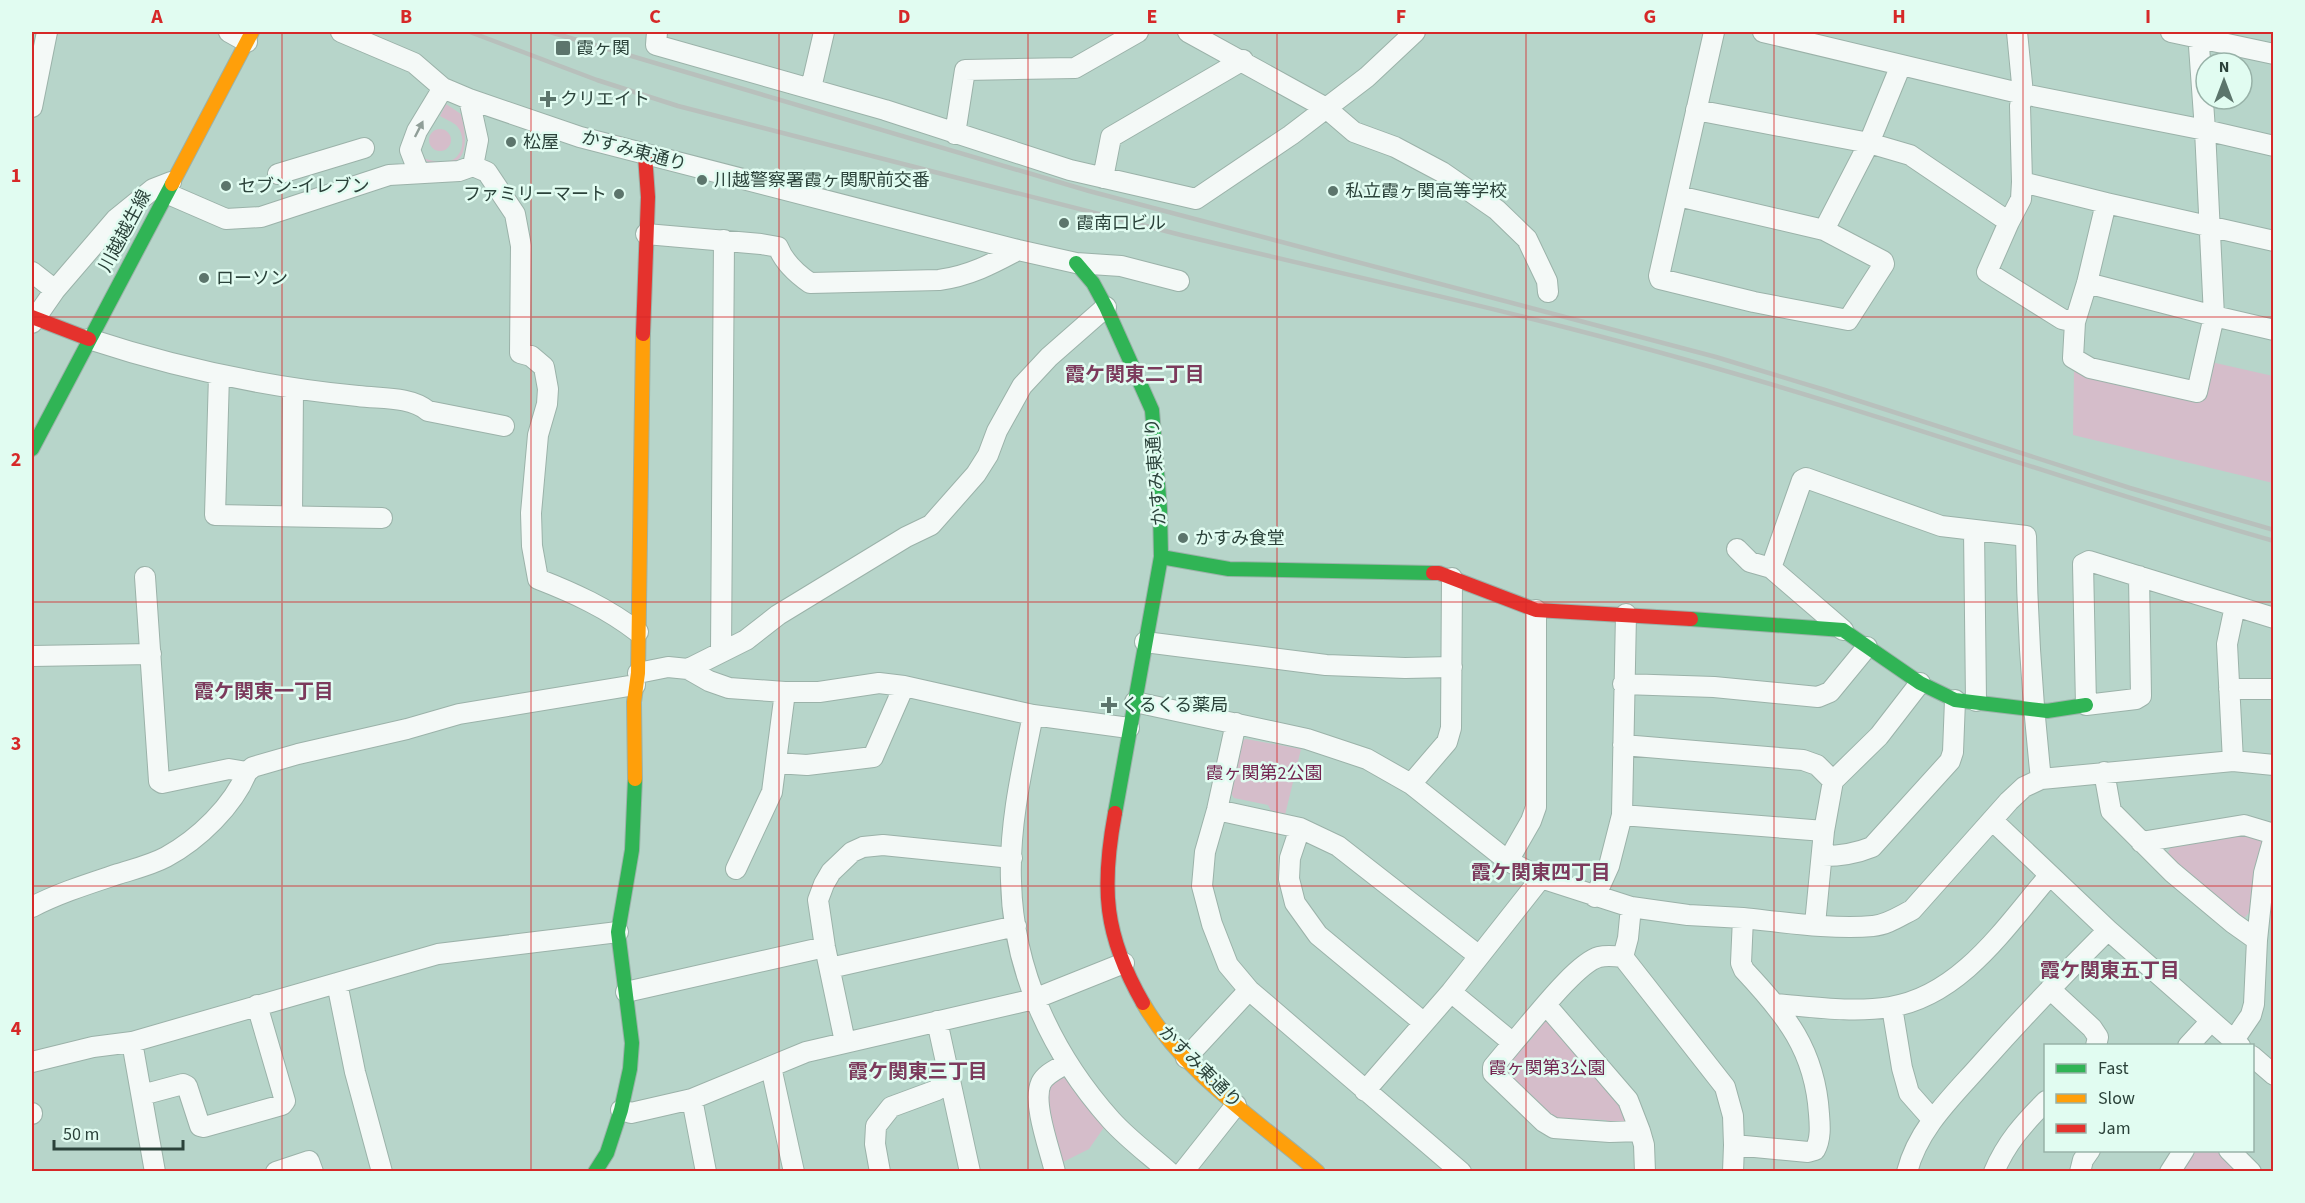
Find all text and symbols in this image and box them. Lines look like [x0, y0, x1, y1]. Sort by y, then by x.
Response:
text: A [150, 3, 163, 31]
text: B [400, 3, 412, 31]
text: C [649, 3, 661, 31]
text: D [898, 3, 910, 31]
text: E [1147, 3, 1157, 31]
text: F [1396, 3, 1406, 31]
text: G [1644, 3, 1656, 31]
text: H [1892, 3, 1906, 31]
text: I [2145, 3, 2151, 31]
place label: 霞ヶ関 [576, 36, 630, 61]
marker: 霞ヶ関 [554, 39, 572, 57]
north arrow [2194, 51, 2254, 111]
text: N [2219, 56, 2229, 78]
place label: クリエイト [560, 87, 650, 112]
marker: クリエイト [541, 92, 555, 106]
one-way arrow [415, 121, 424, 138]
street label: かすみ東通り [579, 125, 689, 177]
place label: 松屋 [523, 130, 559, 155]
marker: 松屋 [504, 135, 518, 149]
text: 1 [11, 162, 21, 190]
place label: 川越警察署霞ヶ関駅前交番 [714, 168, 930, 193]
marker: 川越警察署霞ヶ関駅前交番 [695, 173, 709, 187]
place label: セブン-イレブン [238, 174, 370, 199]
marker: セブン-イレブン [219, 179, 233, 193]
place label: 私立霞ヶ関高等学校 [1345, 179, 1507, 204]
place label: ファミリーマート [463, 182, 607, 207]
marker: 私立霞ヶ関高等学校 [1326, 184, 1340, 198]
street label: 川越越生線 [93, 185, 157, 277]
marker: ファミリーマート [612, 187, 626, 201]
place label: 霞南口ビル [1076, 211, 1166, 236]
marker: 霞南口ビル [1057, 216, 1071, 230]
place label: ローソン [216, 266, 288, 291]
marker: ローソン [197, 271, 211, 285]
district label: 霞ケ関東二丁目 [1065, 361, 1205, 389]
street label: かすみ東通り [1140, 417, 1172, 527]
text: 2 [11, 446, 21, 474]
place label: かすみ食堂 [1195, 526, 1285, 551]
marker: かすみ食堂 [1176, 531, 1190, 545]
district label: 霞ケ関東一丁目 [194, 678, 334, 706]
place label: くるくる薬局 [1121, 693, 1228, 718]
marker: くるくる薬局 [1102, 698, 1116, 712]
text: 3 [11, 730, 21, 758]
park label: 霞ヶ関第2公園 [1206, 761, 1322, 786]
district label: 霞ケ関東四丁目 [1471, 859, 1611, 887]
district label: 霞ケ関東五丁目 [2040, 957, 2180, 985]
text: 4 [11, 1015, 22, 1043]
street label: かすみ東通り [1153, 1020, 1247, 1114]
legend [2044, 1044, 2254, 1152]
park label: 霞ヶ関第3公園 [1489, 1056, 1605, 1081]
text: Fast [2098, 1056, 2129, 1081]
district label: 霞ケ関東三丁目 [848, 1058, 988, 1086]
text: Slow [2098, 1086, 2135, 1111]
scale bar [54, 1113, 183, 1151]
text: Jam [2098, 1116, 2131, 1141]
text: 50 m [63, 1122, 99, 1147]

